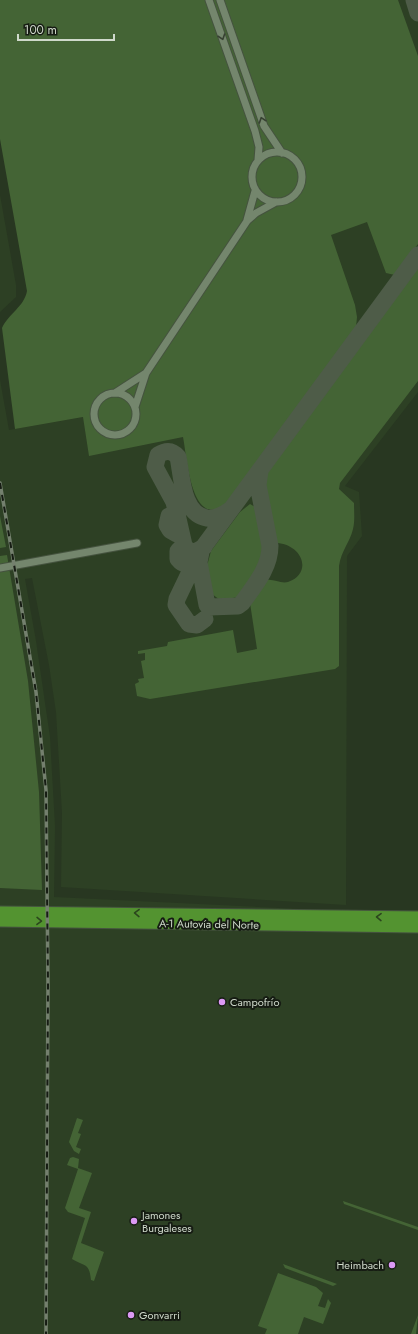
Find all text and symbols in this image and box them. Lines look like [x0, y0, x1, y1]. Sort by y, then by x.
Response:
scale bar [18, 16, 114, 42]
text: 100 m [24, 21, 57, 39]
one-way arrow [217, 33, 226, 40]
one-way arrow [258, 117, 266, 124]
one-way arrow [134, 909, 140, 917]
one-way arrow [376, 913, 382, 921]
street label: A-1 Autovía del Norte [159, 915, 259, 933]
one-way arrow [36, 917, 42, 926]
place label: Campofrío [230, 994, 279, 1010]
marker: Campofrío [217, 997, 227, 1007]
place label: Jamones Burgaleses [140, 1207, 192, 1236]
marker: Jamones Burgaleses [129, 1216, 139, 1226]
place label: Heimbach [336, 1257, 384, 1273]
marker: Heimbach [387, 1260, 397, 1270]
place label: Gonvarri [139, 1307, 180, 1323]
marker: Gonvarri [126, 1310, 136, 1320]

